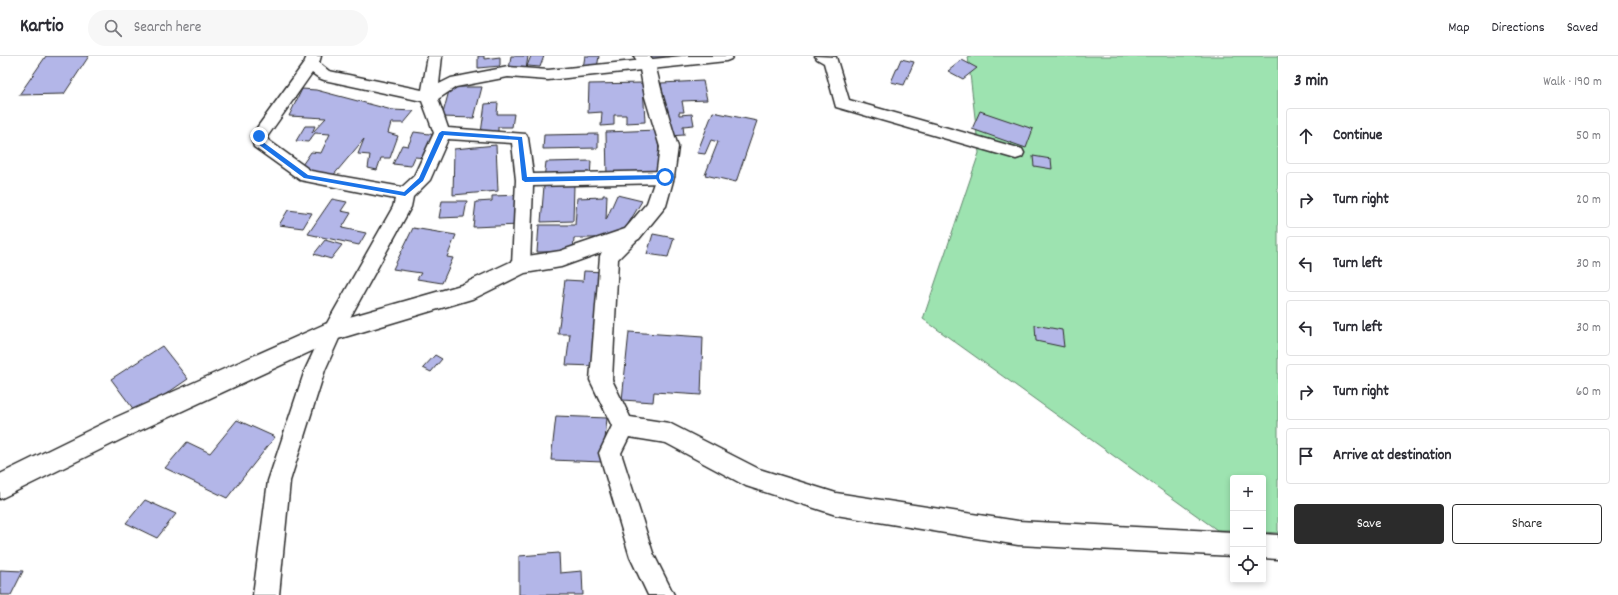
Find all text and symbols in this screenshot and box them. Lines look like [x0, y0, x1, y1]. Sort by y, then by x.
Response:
search box [88, 10, 368, 46]
text: Kartio [20, 14, 64, 41]
icon: search [102, 17, 124, 39]
text: Search here [134, 17, 201, 39]
text: Map [1448, 18, 1470, 38]
text: Directions [1492, 18, 1545, 38]
text: Saved [1567, 18, 1598, 38]
text: 3 min [1294, 70, 1328, 94]
text: Walk · 190 m [1543, 73, 1602, 92]
icon: ahead [1295, 125, 1317, 147]
text: Continue [1333, 125, 1382, 147]
route end [250, 127, 268, 145]
text: 50 m [1576, 127, 1601, 146]
route start [656, 168, 674, 186]
icon: right [1295, 189, 1317, 211]
text: Turn right [1333, 189, 1389, 211]
text: 20 m [1576, 191, 1601, 210]
icon: left [1295, 253, 1317, 275]
text: Turn left [1333, 253, 1382, 275]
text: 30 m [1576, 255, 1601, 274]
icon: left [1295, 317, 1317, 339]
text: Turn left [1333, 317, 1382, 339]
text: 30 m [1576, 319, 1601, 338]
icon: right [1295, 381, 1317, 403]
text: Turn right [1333, 381, 1389, 403]
text: 60 m [1576, 383, 1601, 402]
icon: arrive [1295, 445, 1317, 467]
text: Arrive at destination [1333, 445, 1451, 467]
map controls [1230, 475, 1266, 583]
button: + [1230, 475, 1266, 511]
button: Save [1294, 504, 1444, 544]
button: Share [1452, 504, 1602, 544]
button: − [1230, 511, 1266, 547]
button: locate [1230, 547, 1266, 583]

